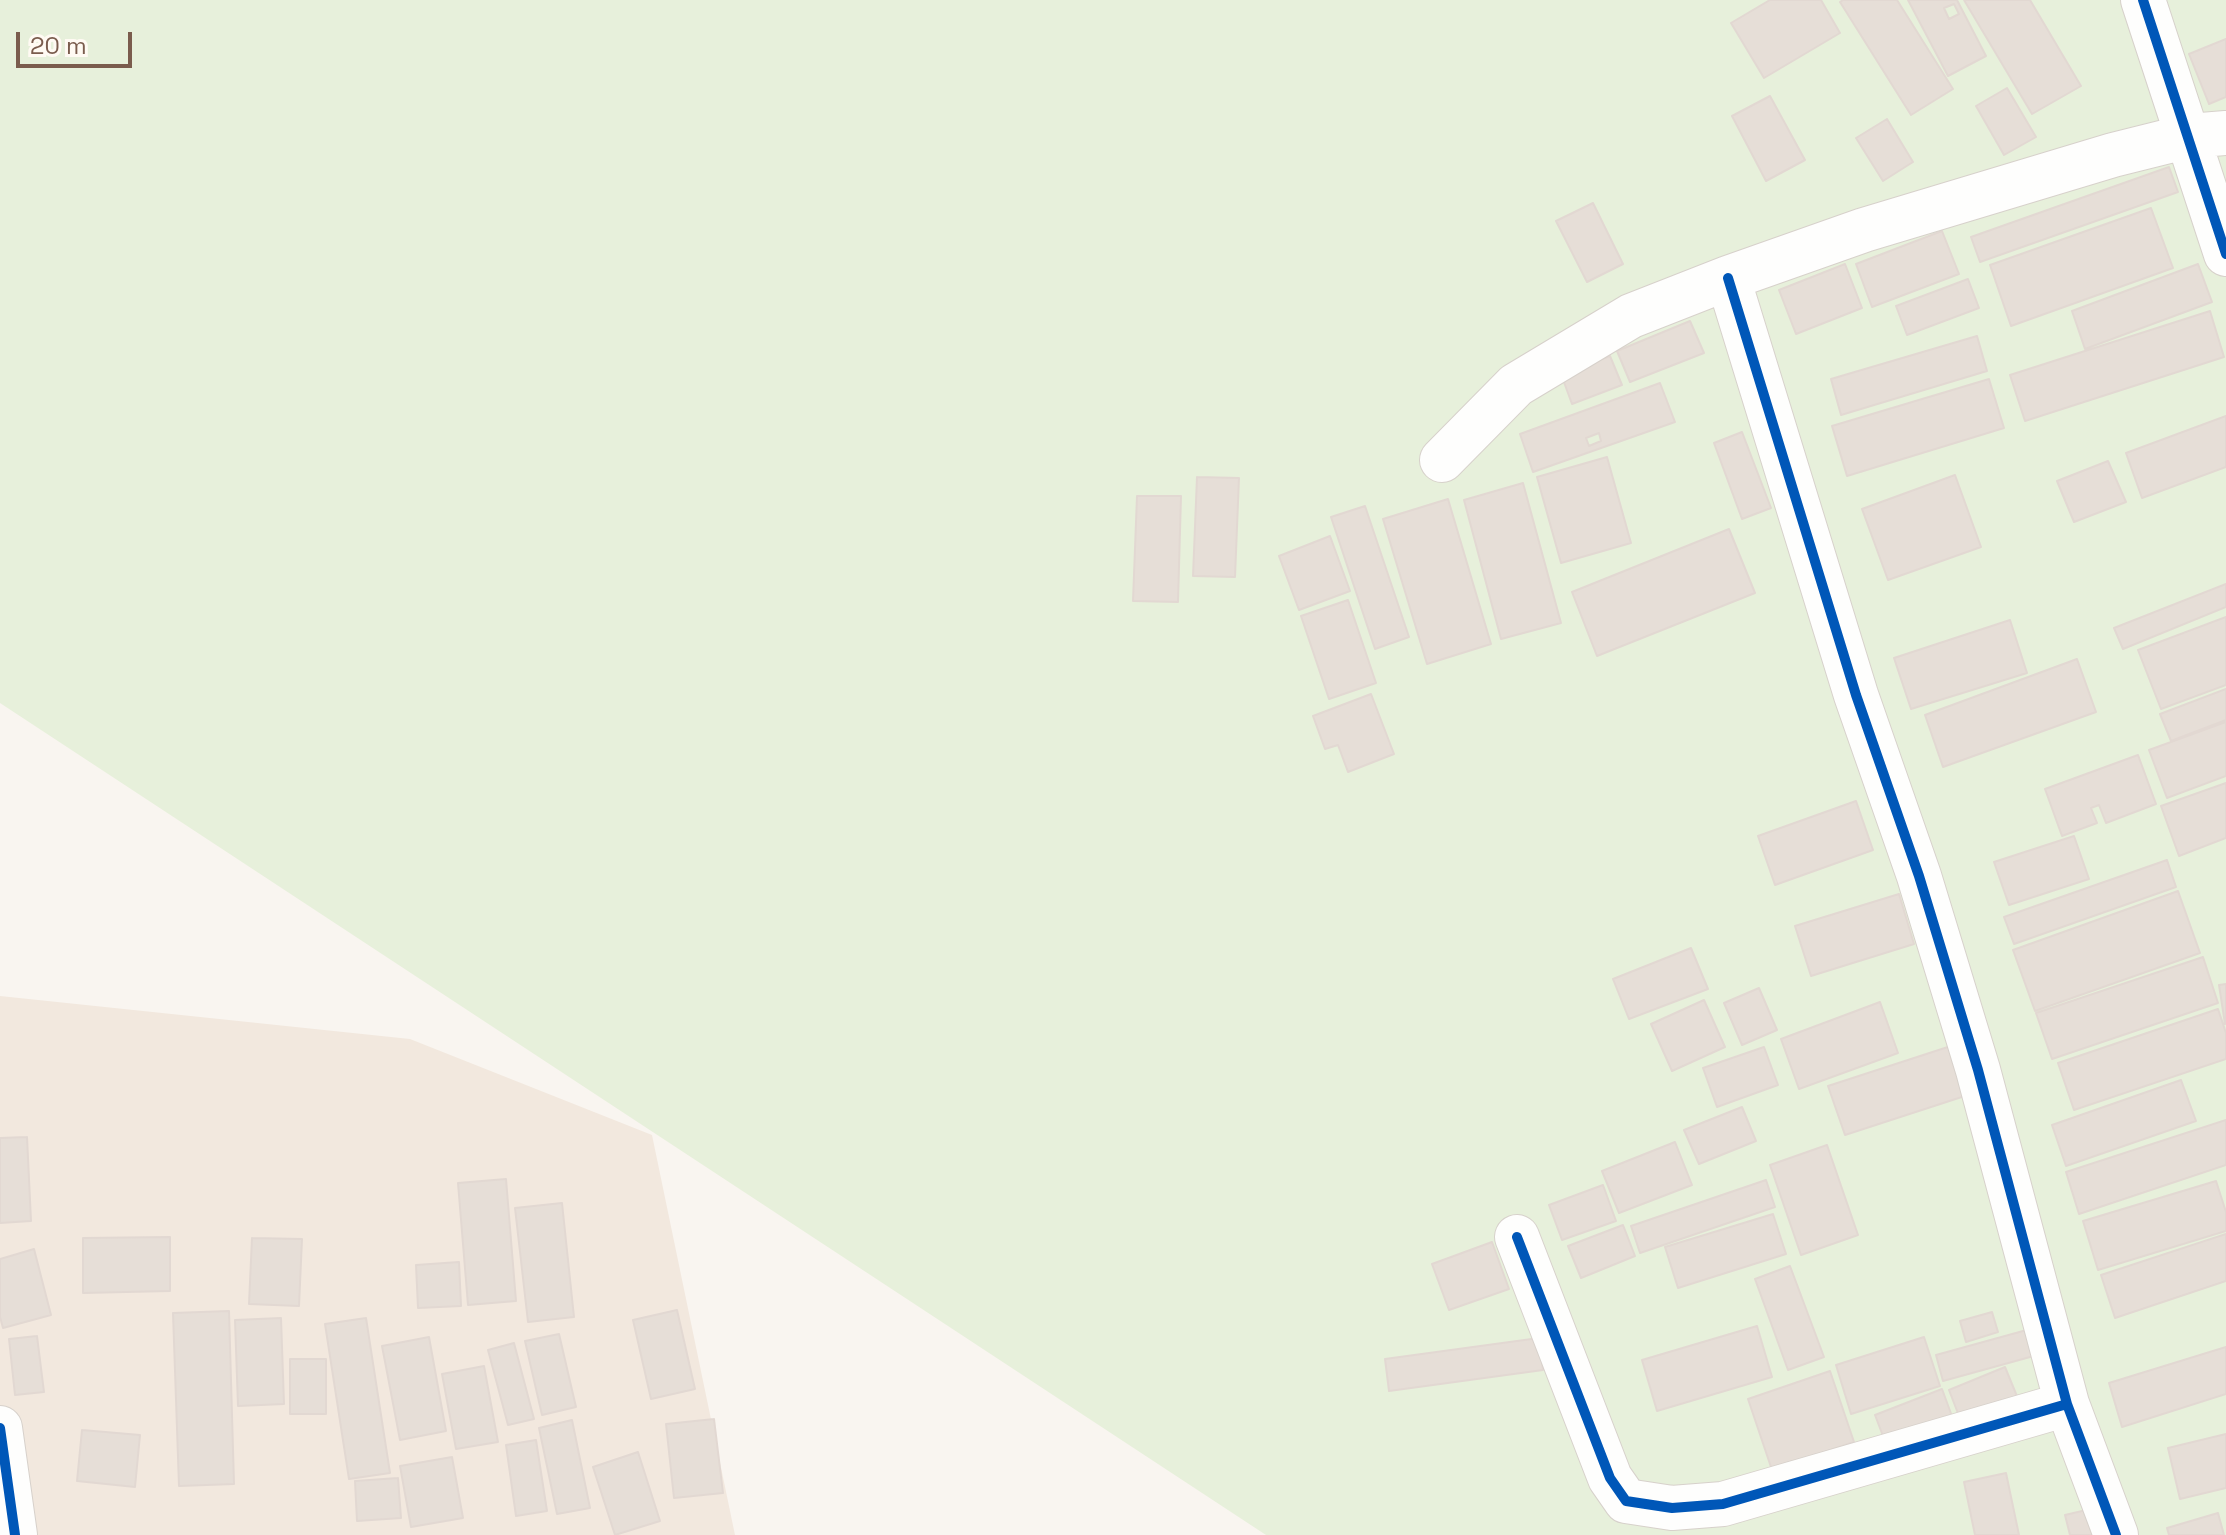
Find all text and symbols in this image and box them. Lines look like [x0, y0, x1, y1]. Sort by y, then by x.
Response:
scale bar [20, 16, 136, 66]
text: 20 m [30, 30, 87, 61]

